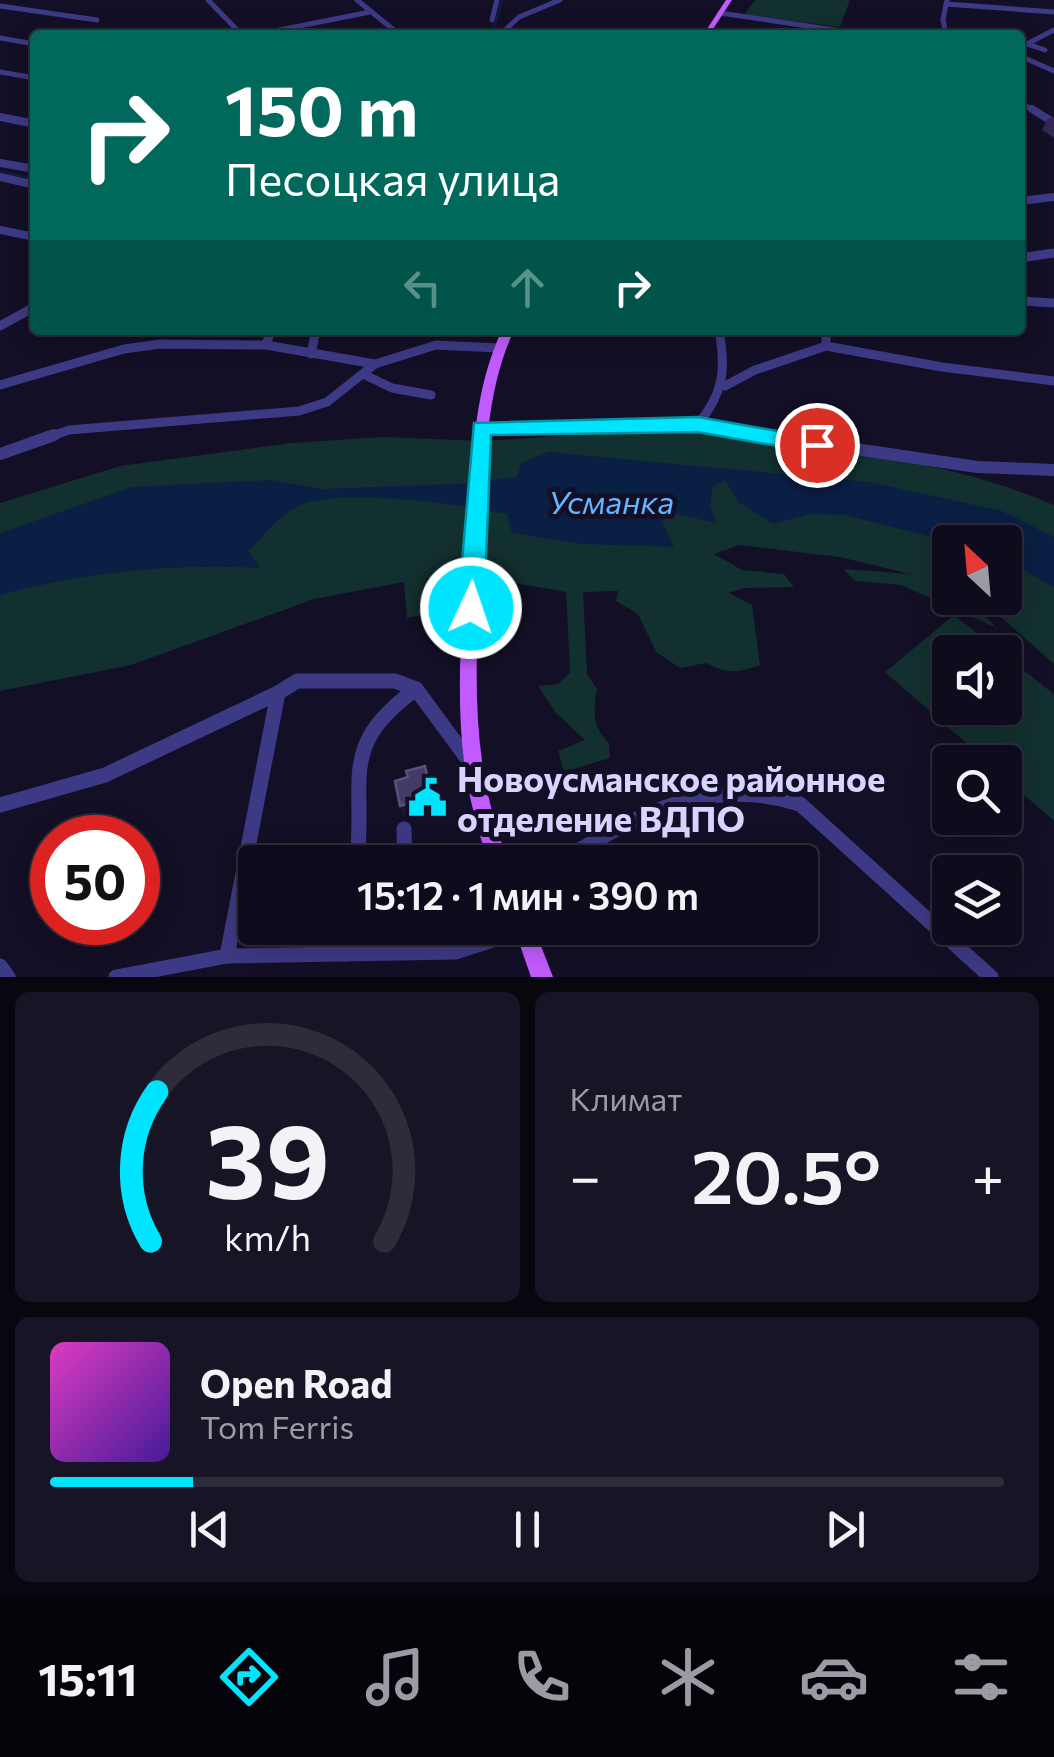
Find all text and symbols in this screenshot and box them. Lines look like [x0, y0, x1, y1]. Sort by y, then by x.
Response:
text: 150 m [225, 65, 418, 150]
icon: right [60, 70, 190, 200]
text: Песоцкая улица [225, 150, 560, 205]
icon: left [395, 260, 450, 315]
icon: ahead [500, 260, 555, 315]
icon: right [605, 260, 660, 315]
pin [775, 403, 860, 488]
icon: arrive [790, 418, 845, 473]
water label: Усманка [548, 481, 674, 521]
north arrow [932, 525, 1022, 615]
map controls [932, 525, 1022, 945]
position arrow [419, 556, 523, 660]
button: sound [932, 635, 1022, 725]
button: search [932, 745, 1022, 835]
place label: Новоусманское районное отделение ВДПО [457, 756, 885, 839]
public building icon: Новоусманское районное отделение ВДПО [406, 776, 448, 818]
speed limit sign: 50 [30, 815, 160, 945]
button: layers [932, 855, 1022, 945]
text: 15:12 · 1 мин · 390 m [357, 871, 699, 918]
text: Климат [570, 1078, 682, 1118]
text: 39 [205, 1093, 330, 1220]
text: 20.5° [691, 1128, 881, 1219]
text: − [570, 1141, 601, 1208]
text: + [972, 1141, 1004, 1208]
text: km/h [224, 1215, 311, 1258]
text: Open Road [200, 1359, 393, 1406]
text: Tom Ferris [200, 1406, 354, 1446]
icon: previous [182, 1502, 237, 1557]
icon: pause [500, 1502, 555, 1557]
icon: next [818, 1502, 873, 1557]
icon: directions [214, 1642, 284, 1712]
icon: music [360, 1642, 430, 1712]
icon: phone [507, 1642, 577, 1712]
icon: climate [653, 1642, 723, 1712]
icon: car [799, 1642, 869, 1712]
icon: filters [946, 1642, 1016, 1712]
text: 15:11 [38, 1650, 137, 1705]

